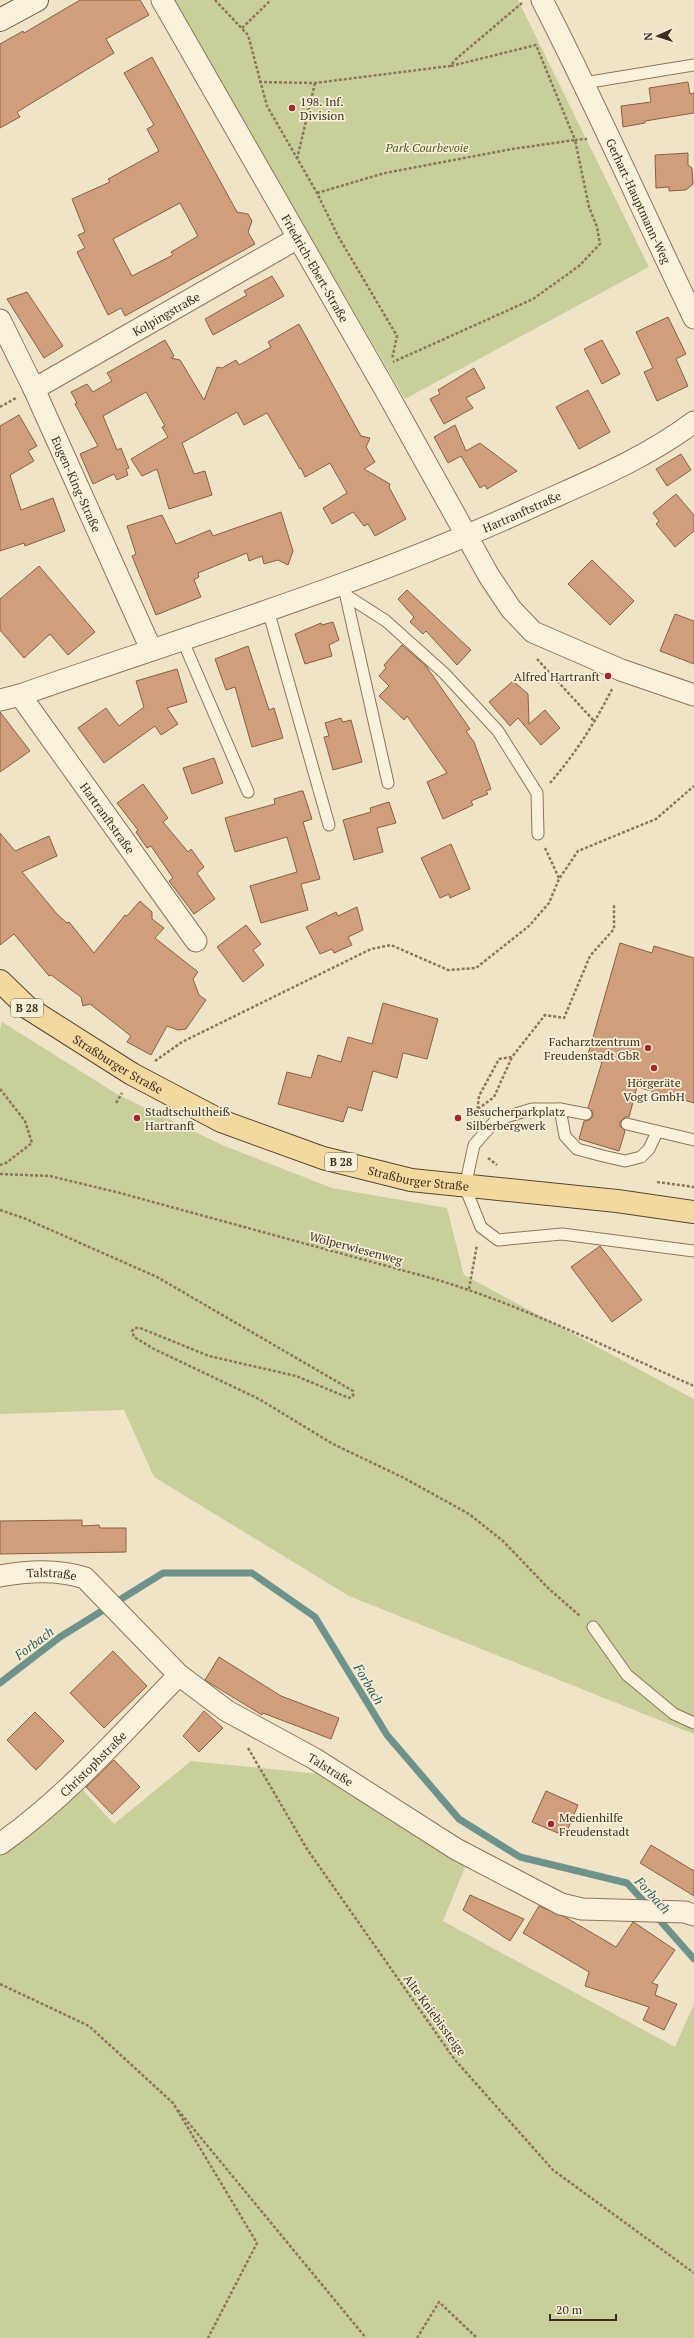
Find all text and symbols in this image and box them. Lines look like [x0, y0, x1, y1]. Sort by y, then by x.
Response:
north arrow [638, 16, 678, 56]
text: N [641, 31, 655, 41]
place label: 198. Inf. Division [300, 94, 344, 123]
marker: 198. Inf. Division [287, 103, 297, 113]
street label: Gerhart-Hauptmann-Weg [603, 136, 675, 267]
park label: Park Courbevoie [384, 140, 469, 155]
street label: Friedrich-Ebert-Straße [279, 211, 352, 325]
street label: Kolpingstraße [130, 288, 202, 339]
street label: Eugen-King-Straße [49, 434, 105, 534]
street label: Hartranftstraße [480, 487, 563, 535]
place label: Alfred Hartranft [514, 669, 601, 684]
marker: Alfred Hartranft [603, 671, 613, 681]
street label: Hartranftstraße [77, 779, 138, 856]
road number: B 28 [11, 999, 43, 1017]
street label: Straßburger Straße [70, 1031, 166, 1097]
place label: Facharztzentrum Freudenstadt GbR [544, 1034, 641, 1063]
marker: Facharztzentrum Freudenstadt GbR [643, 1043, 653, 1053]
marker: Hörgeräte Vogt GmbH [649, 1063, 659, 1073]
place label: Hörgeräte Vogt GmbH [623, 1075, 685, 1104]
place label: Stadtschultheiß Hartranft [145, 1104, 231, 1133]
place label: Besucherparkplatz Silberbergwerk [466, 1104, 565, 1133]
marker: Stadtschultheiß Hartranft [132, 1113, 142, 1123]
marker: Besucherparkplatz Silberbergwerk [453, 1113, 463, 1123]
road number: B 28 [325, 1153, 357, 1171]
street label: Straßburger Straße [366, 1162, 470, 1193]
street label: Wölperwiesenweg [308, 1228, 405, 1268]
street label: Talstraße [26, 1564, 78, 1583]
water label: Forbach [10, 1622, 57, 1664]
water label: Forbach [349, 1659, 388, 1708]
street label: Christophstraße [57, 1727, 129, 1799]
street label: Talstraße [306, 1749, 356, 1789]
place label: Medienhilfe Freudenstadt [559, 1810, 630, 1839]
marker: Medienhilfe Freudenstadt [546, 1819, 556, 1829]
water label: Forbach [630, 1872, 675, 1918]
street label: Alte Kniebissteige [401, 1971, 469, 2059]
scale bar [550, 2296, 616, 2322]
text: 20 m [556, 2302, 583, 2317]

